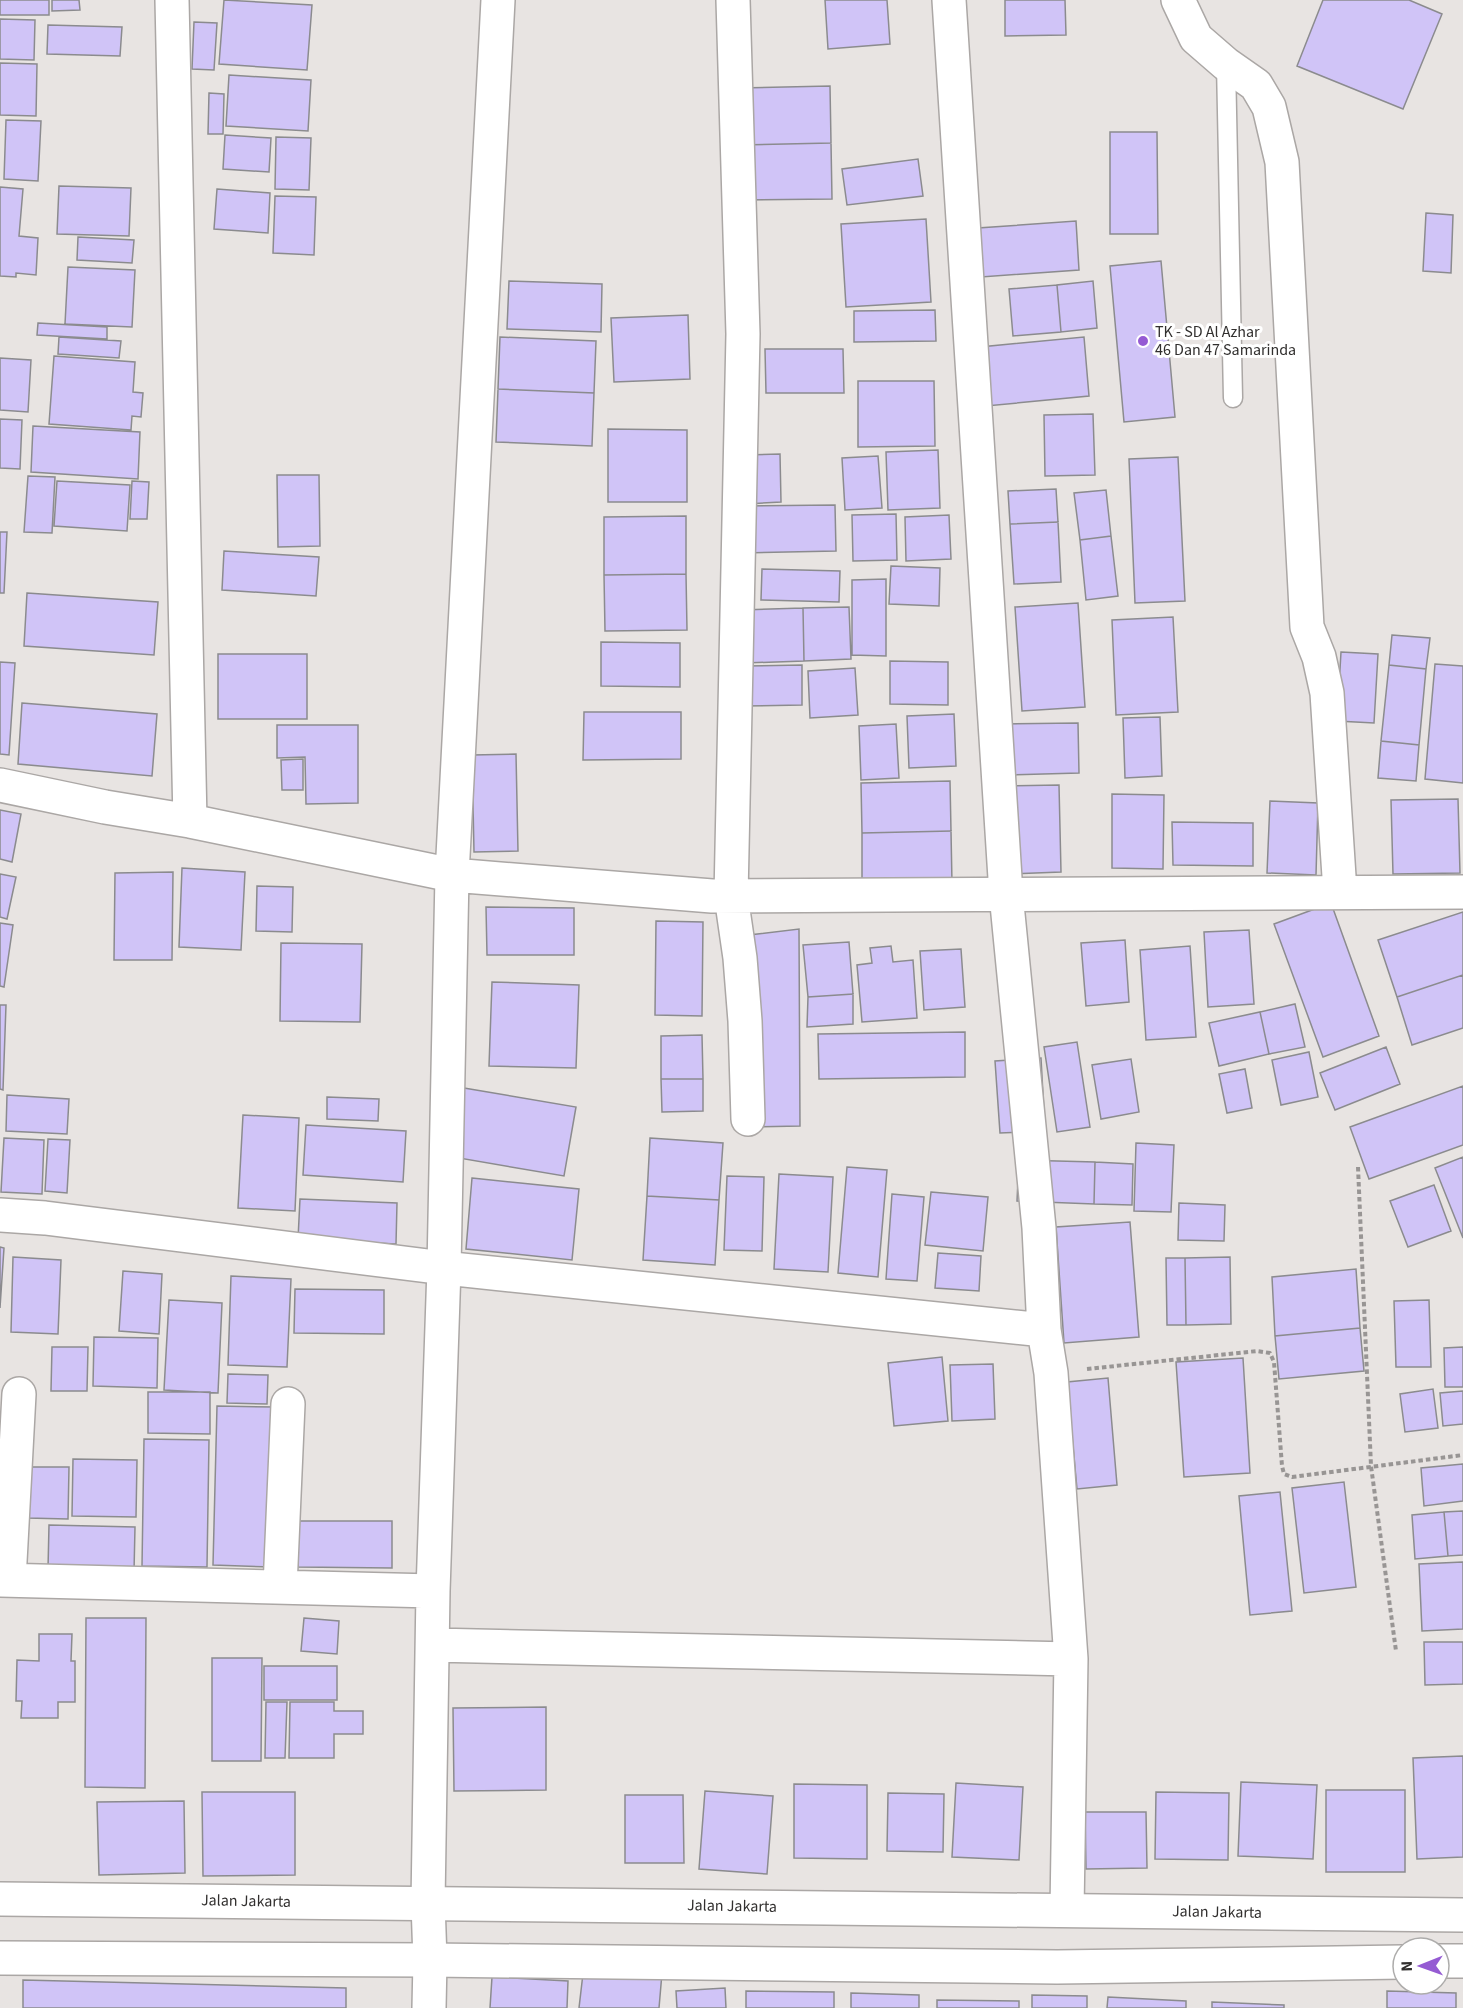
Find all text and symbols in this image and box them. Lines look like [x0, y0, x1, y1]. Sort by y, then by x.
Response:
place label: TK - SD Al Azhar 46 Dan 47 Samarinda [1155, 321, 1296, 361]
marker: TK - SD Al Azhar 46 Dan 47 Samarinda [1136, 334, 1150, 348]
street label: Jalan Jakarta [201, 1889, 291, 1913]
street label: Jalan Jakarta [687, 1894, 777, 1918]
street label: Jalan Jakarta [1172, 1900, 1262, 1924]
north arrow [1391, 1936, 1451, 1996]
text: N [1396, 1961, 1418, 1972]

